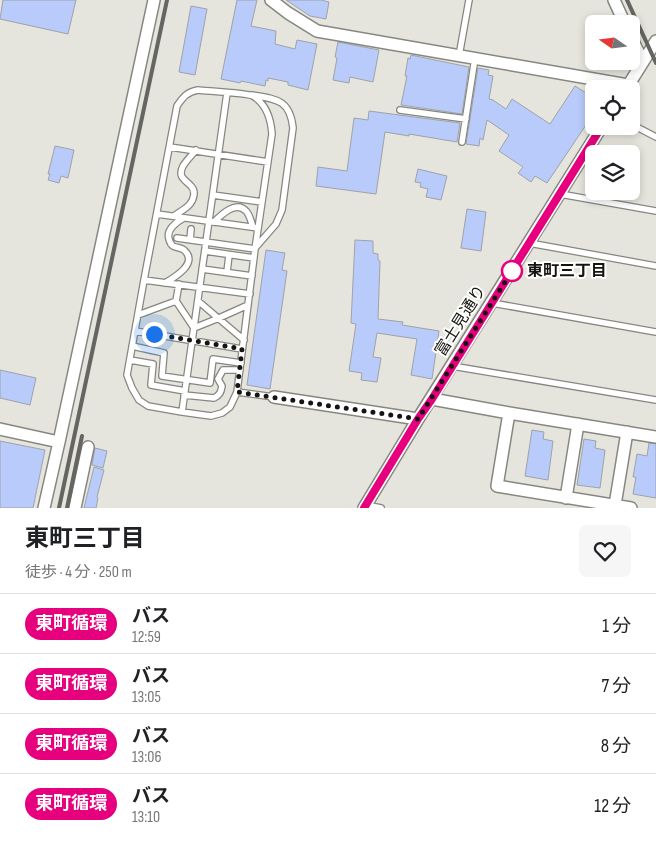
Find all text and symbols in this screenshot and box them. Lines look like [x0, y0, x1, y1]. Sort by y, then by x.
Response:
north arrow [585, 15, 640, 70]
map controls [585, 15, 640, 200]
button: locate [585, 80, 640, 135]
button: layers [585, 145, 640, 200]
marker: 東町三丁目 [501, 260, 523, 282]
place label: 東町三丁目 [527, 262, 607, 281]
street label: 富士見通り [432, 282, 490, 360]
your location [142, 322, 167, 347]
text: 東町三丁目 [25, 524, 145, 553]
button: heart [579, 525, 631, 577]
text: 徒歩 · 4 分 · 250 m [25, 563, 132, 582]
text: バス [132, 605, 170, 628]
text: 東町循環 [35, 613, 107, 634]
text: 1 分 [602, 615, 631, 638]
text: 12:59 [132, 628, 161, 647]
text: バス [132, 665, 170, 688]
text: 東町循環 [35, 673, 107, 694]
text: 7 分 [601, 675, 631, 698]
text: 13:05 [132, 688, 161, 707]
text: バス [132, 725, 170, 748]
text: 東町循環 [35, 733, 107, 754]
text: 8 分 [601, 735, 631, 758]
text: 13:06 [132, 748, 161, 767]
text: バス [132, 785, 170, 808]
text: 東町循環 [35, 793, 107, 814]
text: 12 分 [594, 795, 631, 818]
text: 13:10 [132, 808, 160, 827]

